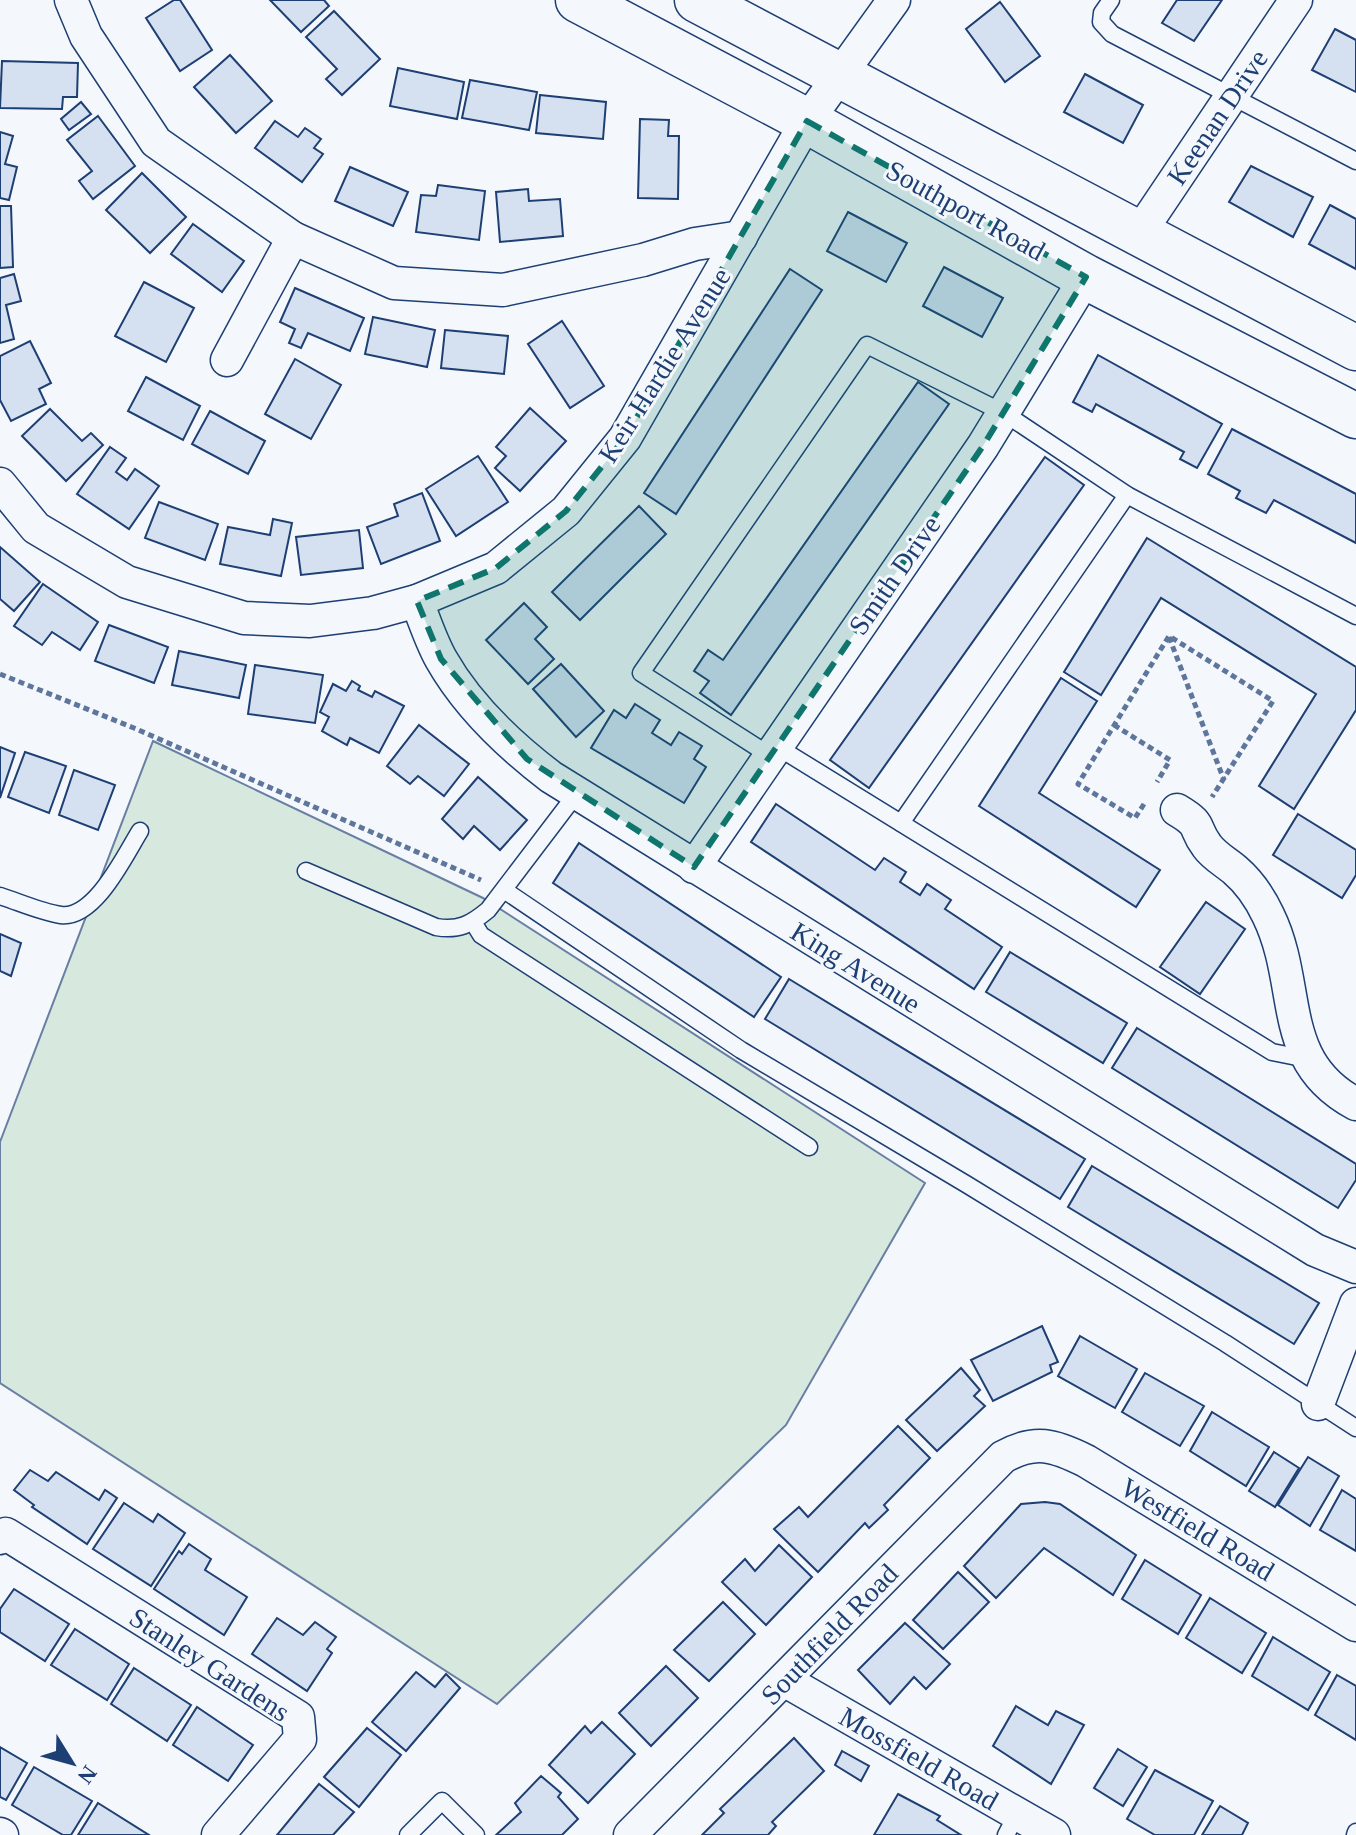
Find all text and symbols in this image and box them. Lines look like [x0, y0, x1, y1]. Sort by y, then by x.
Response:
street label: Keenan Drive [1161, 44, 1274, 191]
street label: Southport Road [881, 154, 1050, 267]
street label: Keir Hardie Avenue [592, 262, 737, 468]
street label: Smith Drive [842, 510, 947, 641]
street label: King Avenue [785, 915, 926, 1019]
street label: Westfield Road [1116, 1472, 1280, 1587]
street label: Southfield Road [755, 1558, 904, 1711]
street label: Stanley Gardens [124, 1601, 295, 1728]
street label: Mossfield Road [834, 1700, 1004, 1816]
north arrow [32, 1723, 112, 1803]
text: N [73, 1761, 102, 1789]

